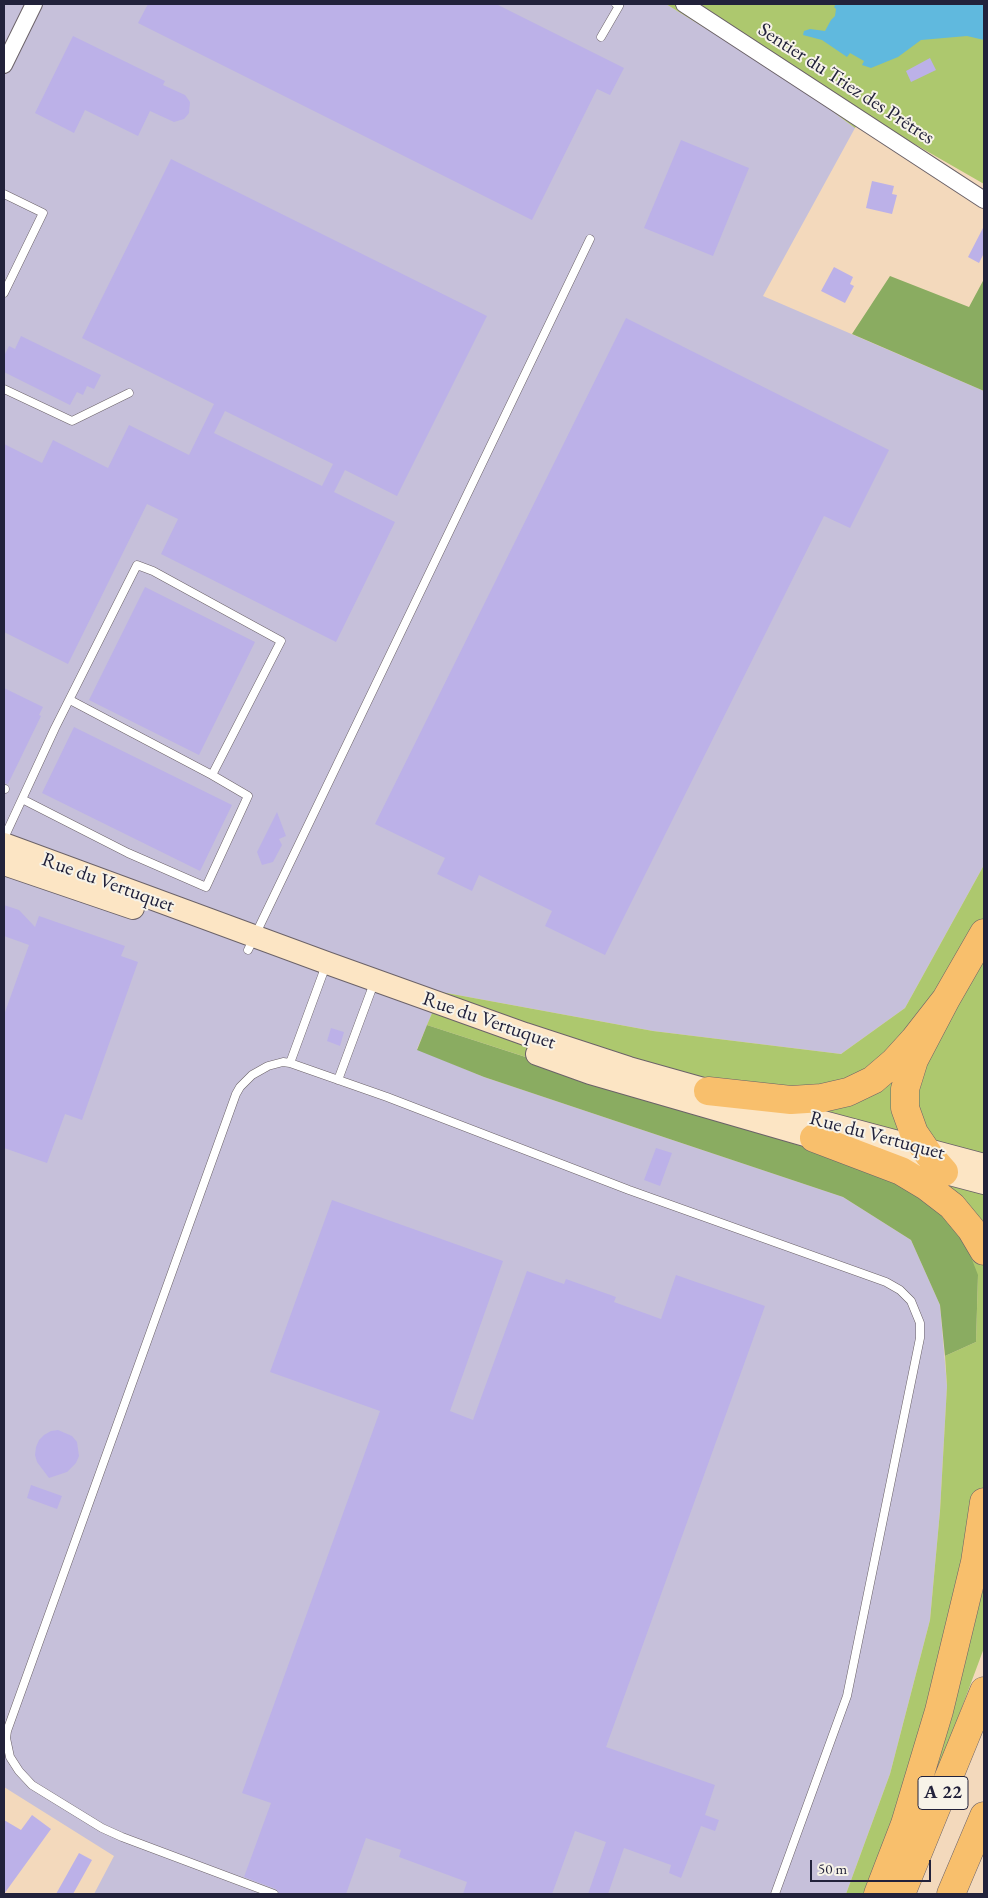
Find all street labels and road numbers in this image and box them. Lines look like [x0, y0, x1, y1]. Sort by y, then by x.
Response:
street label: Sentier du Triez des Prêtres [753, 18, 939, 150]
street label: Rue du Vertuquet [39, 848, 177, 918]
street label: Rue du Vertuquet [419, 987, 559, 1055]
street label: Rue du Vertuquet [807, 1106, 947, 1166]
road number: A 22 [918, 1776, 968, 1810]

